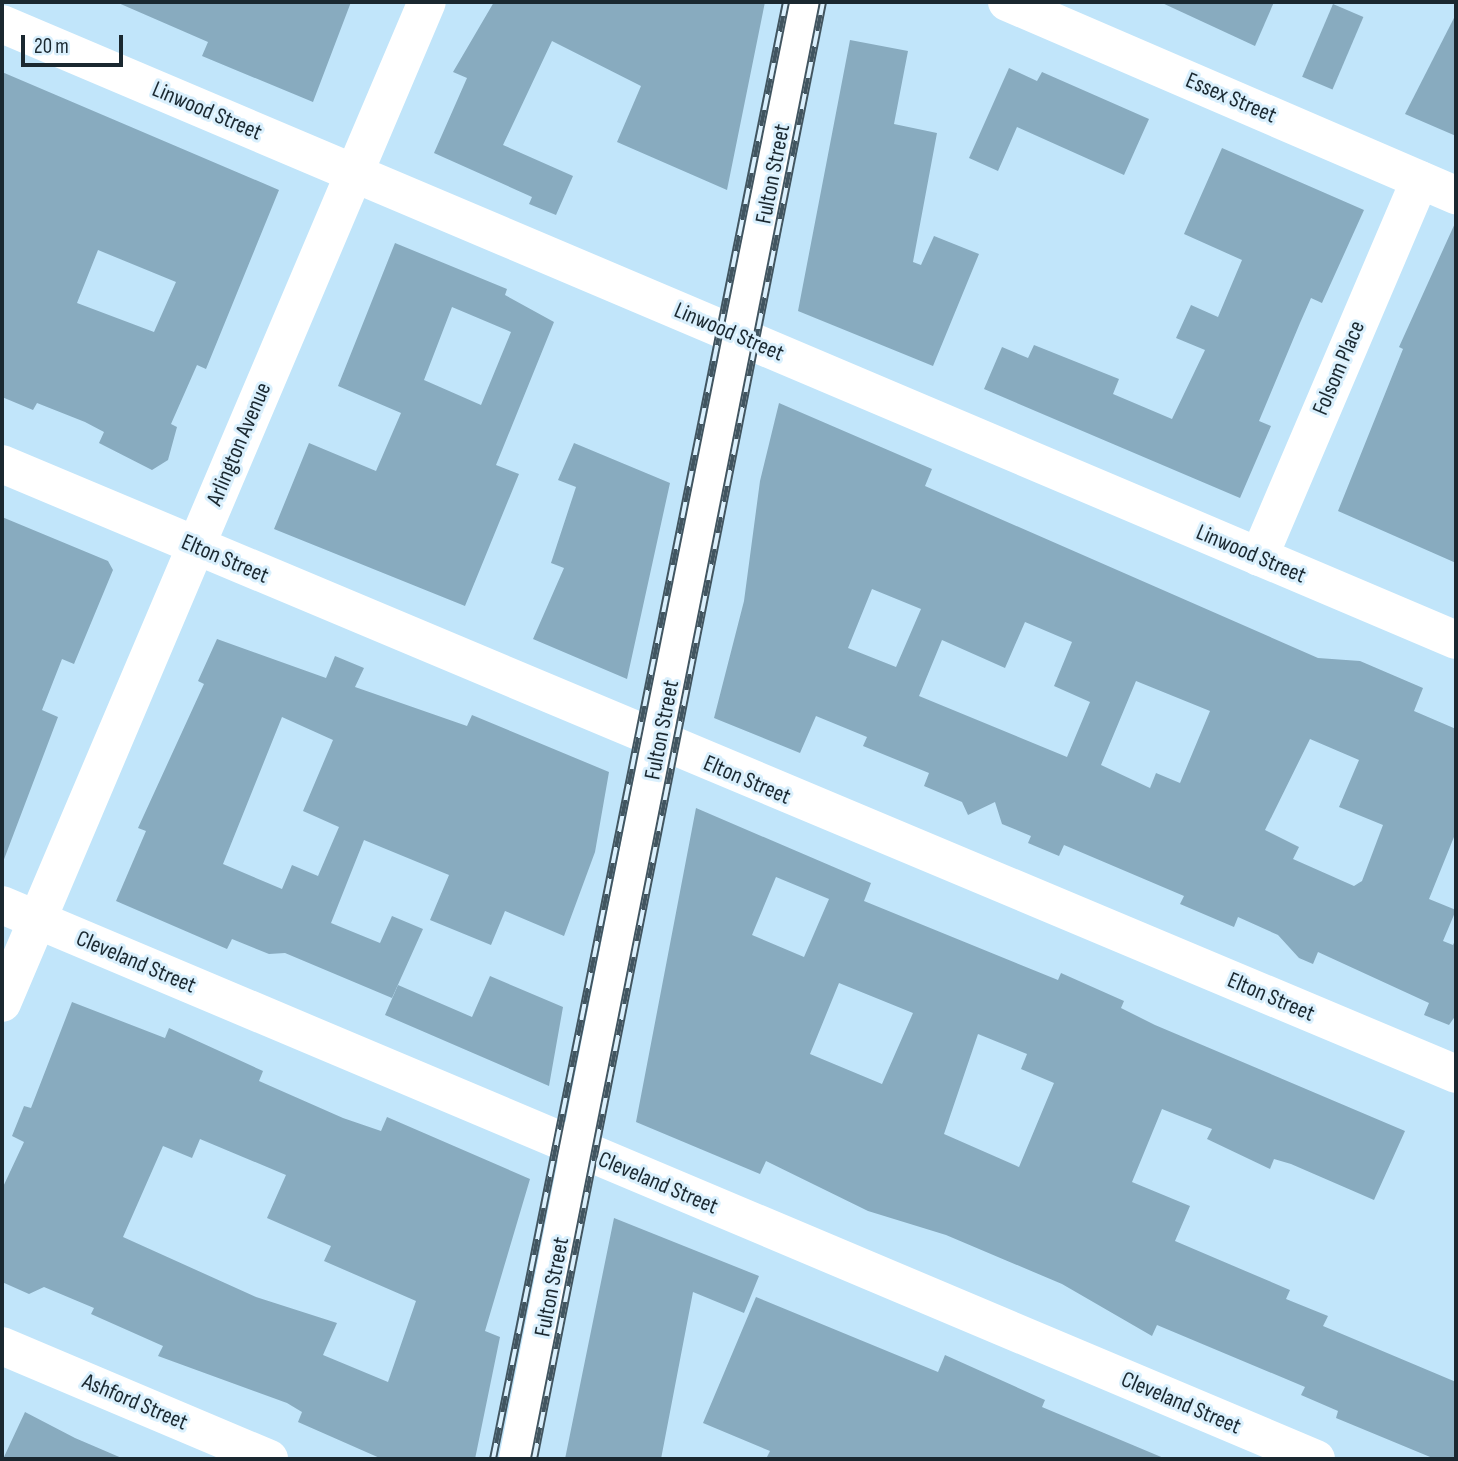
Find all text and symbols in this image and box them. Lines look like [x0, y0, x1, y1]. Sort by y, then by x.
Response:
scale bar [24, 21, 126, 65]
text: 20 m [34, 34, 69, 59]
street label: Essex Street [1182, 67, 1280, 129]
street label: Linwood Street [148, 76, 266, 146]
street label: Fulton Street [750, 122, 796, 226]
street label: Linwood Street [670, 297, 788, 367]
street label: Folsom Place [1307, 317, 1371, 419]
street label: Arlington Avenue [201, 378, 277, 510]
street label: Linwood Street [1192, 519, 1310, 589]
street label: Elton Street [177, 528, 273, 590]
street label: Fulton Street [639, 678, 685, 782]
street label: Elton Street [699, 749, 795, 811]
street label: Cleveland Street [72, 924, 200, 1000]
street label: Elton Street [1223, 966, 1319, 1028]
street label: Cleveland Street [594, 1145, 722, 1221]
street label: Fulton Street [529, 1235, 575, 1339]
street label: Cleveland Street [1117, 1365, 1245, 1441]
street label: Ashford Street [78, 1367, 192, 1437]

